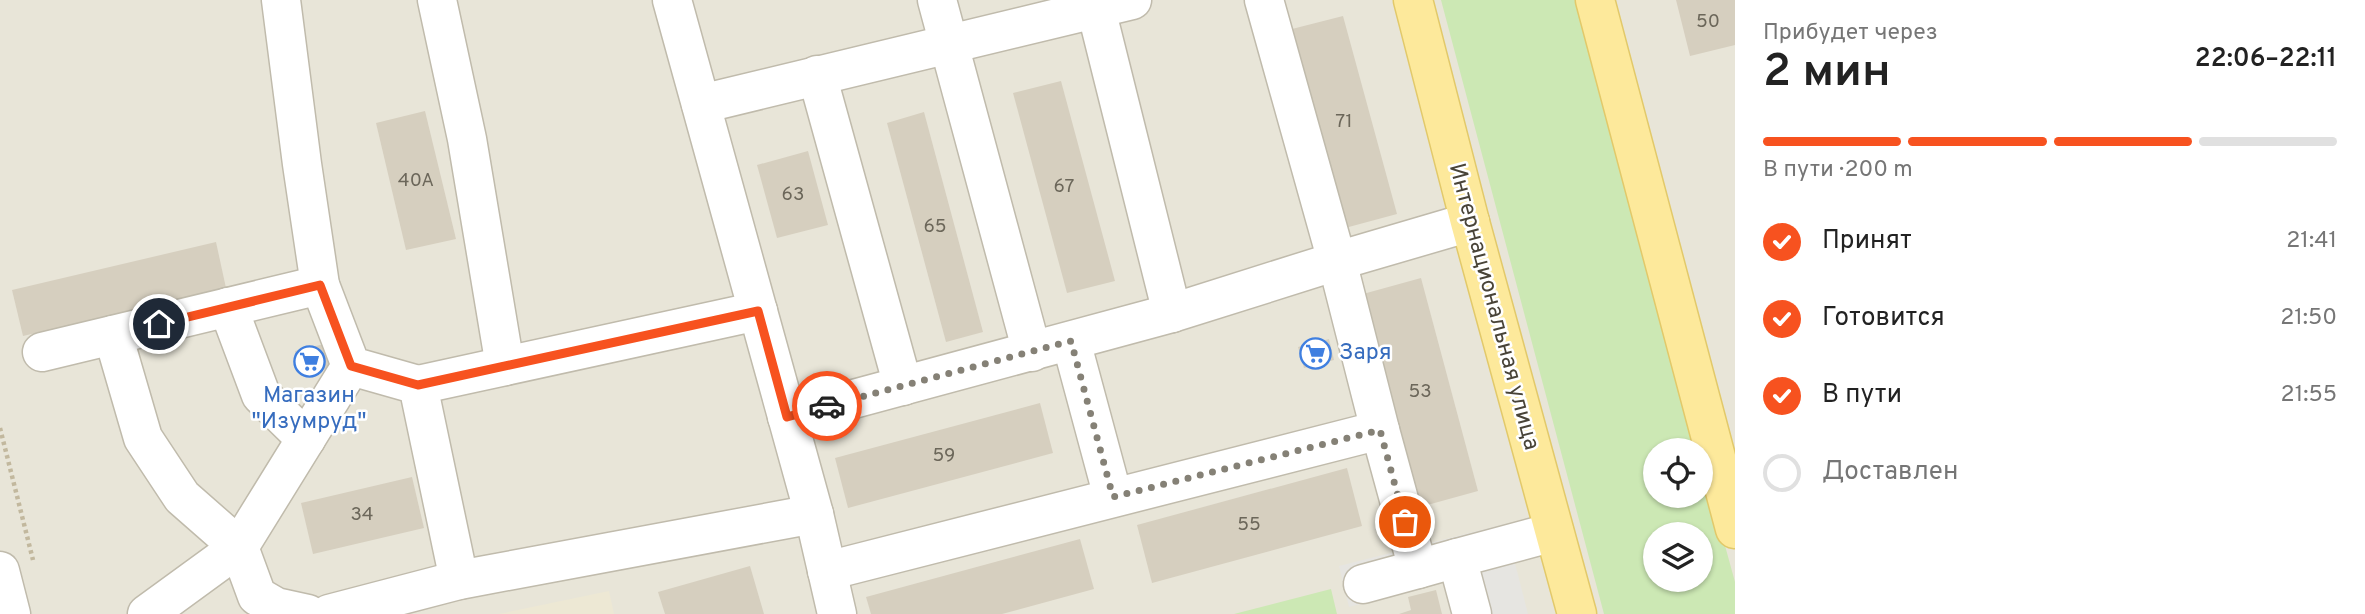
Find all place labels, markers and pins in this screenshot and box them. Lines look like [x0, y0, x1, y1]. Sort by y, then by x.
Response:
pin [129, 294, 189, 354]
supermarket icon: Заря [1299, 336, 1333, 370]
place label: Заря [1339, 339, 1391, 368]
supermarket icon: Магазин "Изумруд" [292, 345, 326, 379]
place label: Магазин "Изумруд" [252, 382, 366, 437]
pin [1375, 492, 1435, 552]

